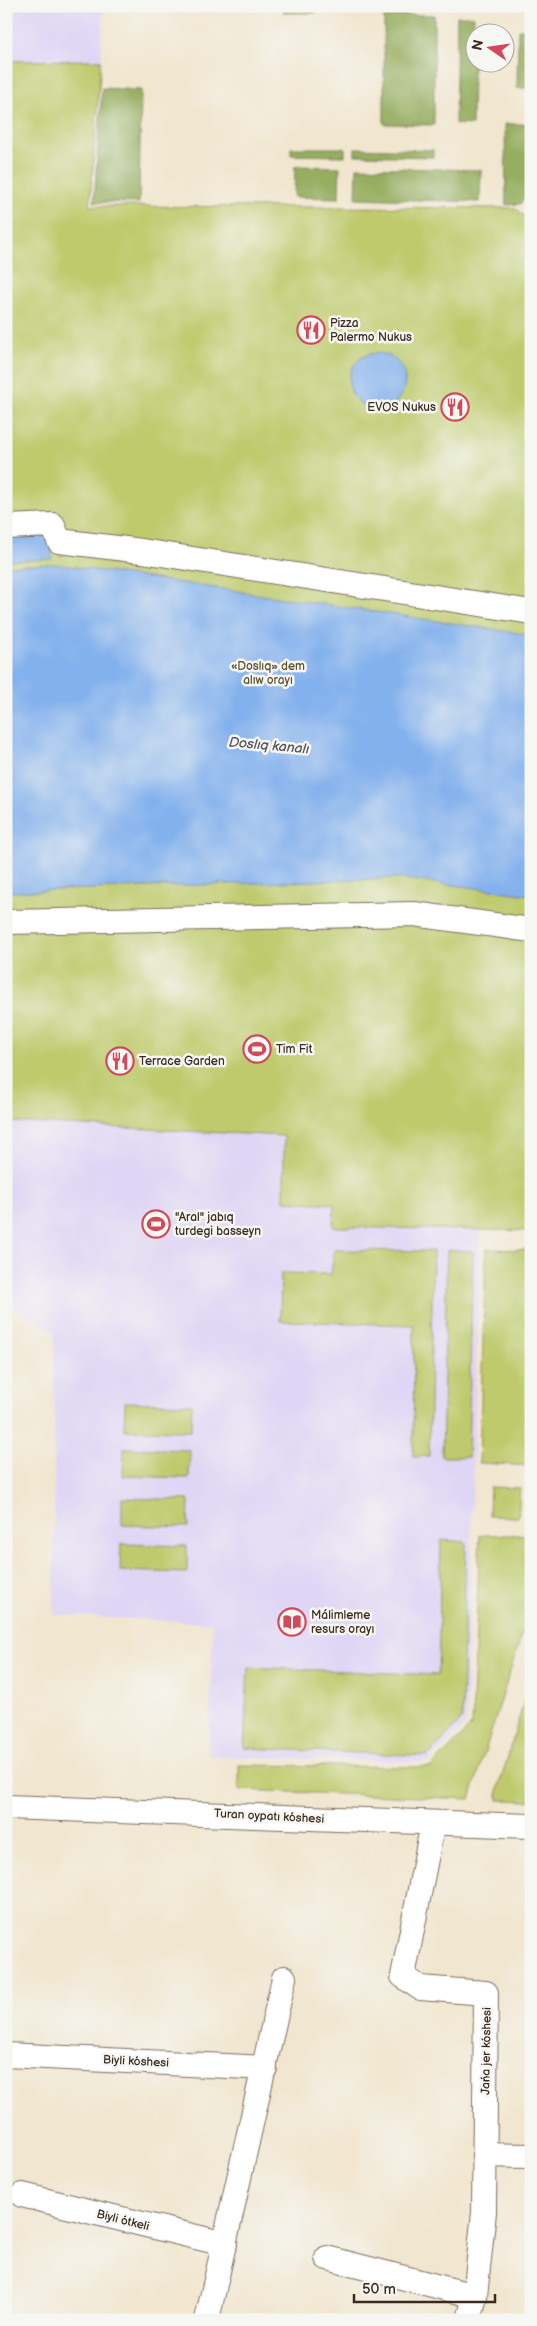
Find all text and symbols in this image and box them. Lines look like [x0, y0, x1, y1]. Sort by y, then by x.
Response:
north arrow [464, 22, 514, 72]
text: N [468, 38, 487, 52]
restaurant icon: Pizza Palermo Nukus [296, 315, 326, 345]
place label: Pizza Palermo Nukus [330, 316, 412, 345]
restaurant icon: EVOS Nukus [440, 392, 470, 422]
place label: EVOS Nukus [367, 400, 436, 415]
park label: «Doslıq» dem alıw orayı [231, 659, 305, 688]
water label: Doslıq kanalı [228, 734, 310, 758]
sports icon: Tim Fit [242, 1034, 272, 1064]
place label: Tim Fit [276, 1042, 313, 1057]
restaurant icon: Terrace Garden [105, 1046, 135, 1076]
place label: Terrace Garden [139, 1054, 225, 1069]
sports icon: "Aral" jabıq turdegi basseyn [141, 1209, 171, 1239]
place label: "Aral" jabıq turdegi basseyn [175, 1210, 261, 1239]
library icon: Málimleme resurs orayı [277, 1607, 307, 1637]
place label: Málimleme resurs orayı [311, 1608, 374, 1637]
street label: Turan oypatı kóshesi [213, 1806, 325, 1827]
street label: Jańa jer kóshesi [478, 2007, 495, 2095]
street label: Biyli kóshesi [103, 2052, 170, 2071]
street label: Biyli ótkeli [95, 2207, 151, 2234]
scale bar [354, 2271, 496, 2303]
text: 50 m [362, 2280, 396, 2299]

